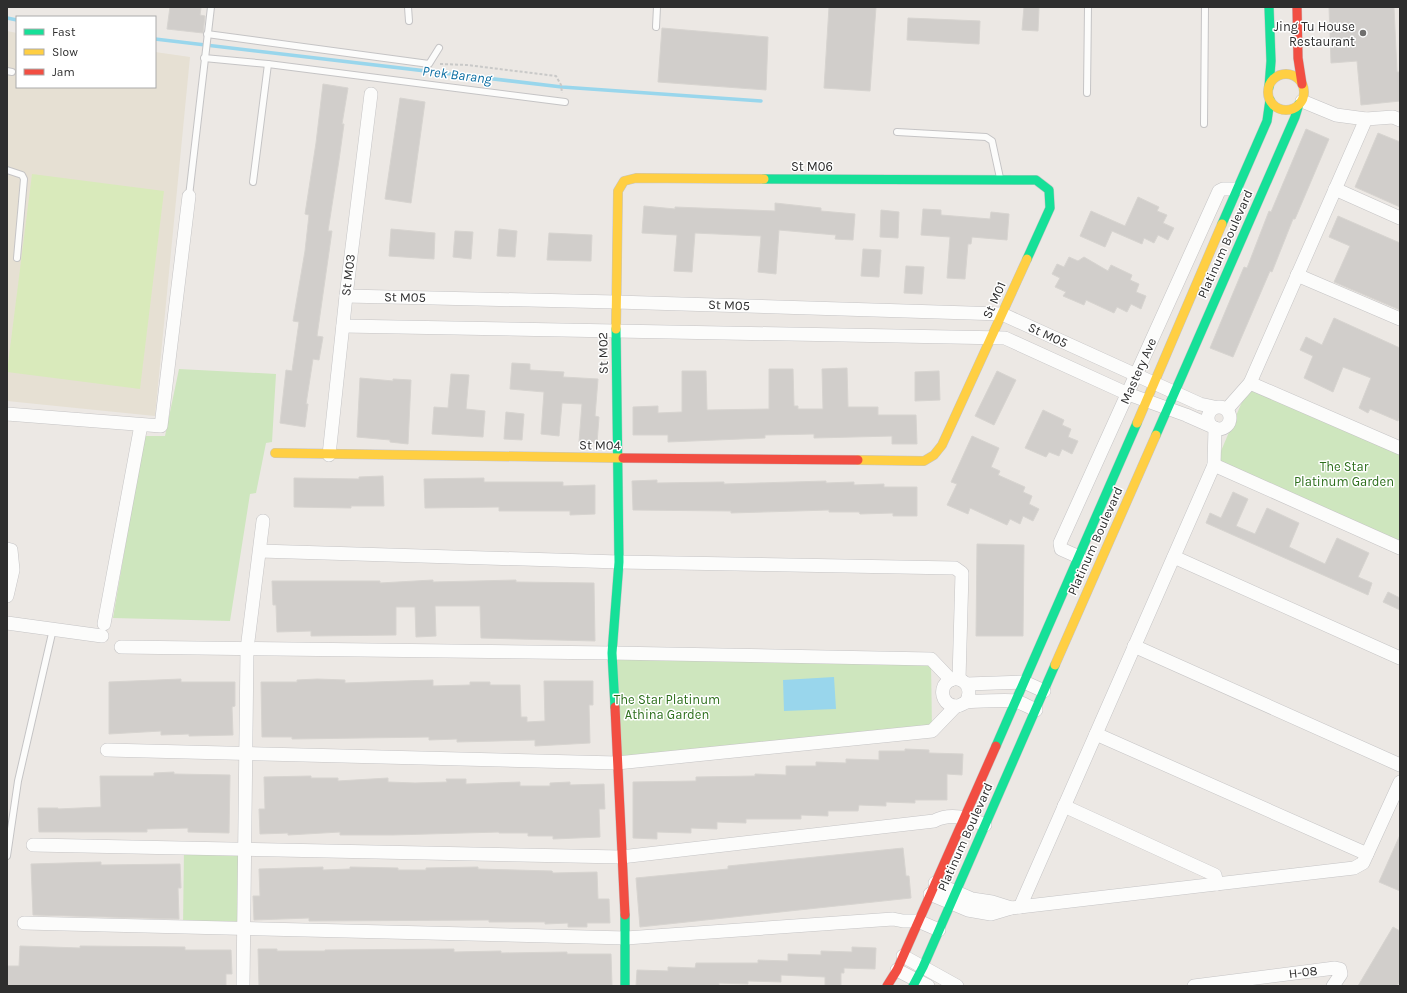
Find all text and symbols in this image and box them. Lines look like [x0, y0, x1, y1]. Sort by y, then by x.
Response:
legend [16, 16, 156, 88]
place label: Jing Tu House Restaurant [1274, 19, 1355, 49]
text: Fast [52, 25, 76, 39]
marker: Jing Tu House Restaurant [1358, 28, 1368, 38]
text: Slow [52, 45, 78, 59]
water label: Prek Barang [421, 62, 494, 88]
text: Jam [52, 65, 75, 79]
street label: St M06 [791, 159, 833, 174]
street label: Platinum Boulevard [1194, 187, 1256, 301]
street label: St M03 [338, 253, 358, 297]
street label: St M01 [979, 279, 1009, 321]
street label: St M05 [384, 289, 426, 305]
street label: St M05 [708, 297, 750, 313]
street label: St M05 [1026, 319, 1070, 351]
street label: St M02 [595, 332, 611, 374]
street label: Mastery Ave [1117, 335, 1159, 406]
street label: St M04 [579, 437, 621, 453]
park label: The Star Platinum Garden [1294, 459, 1394, 489]
street label: Platinum Boulevard [1064, 484, 1126, 598]
park label: The Star Platinum Athina Garden [614, 692, 720, 722]
street label: Platinum Boulevard [934, 780, 996, 894]
street label: H-08 [1288, 963, 1318, 981]

